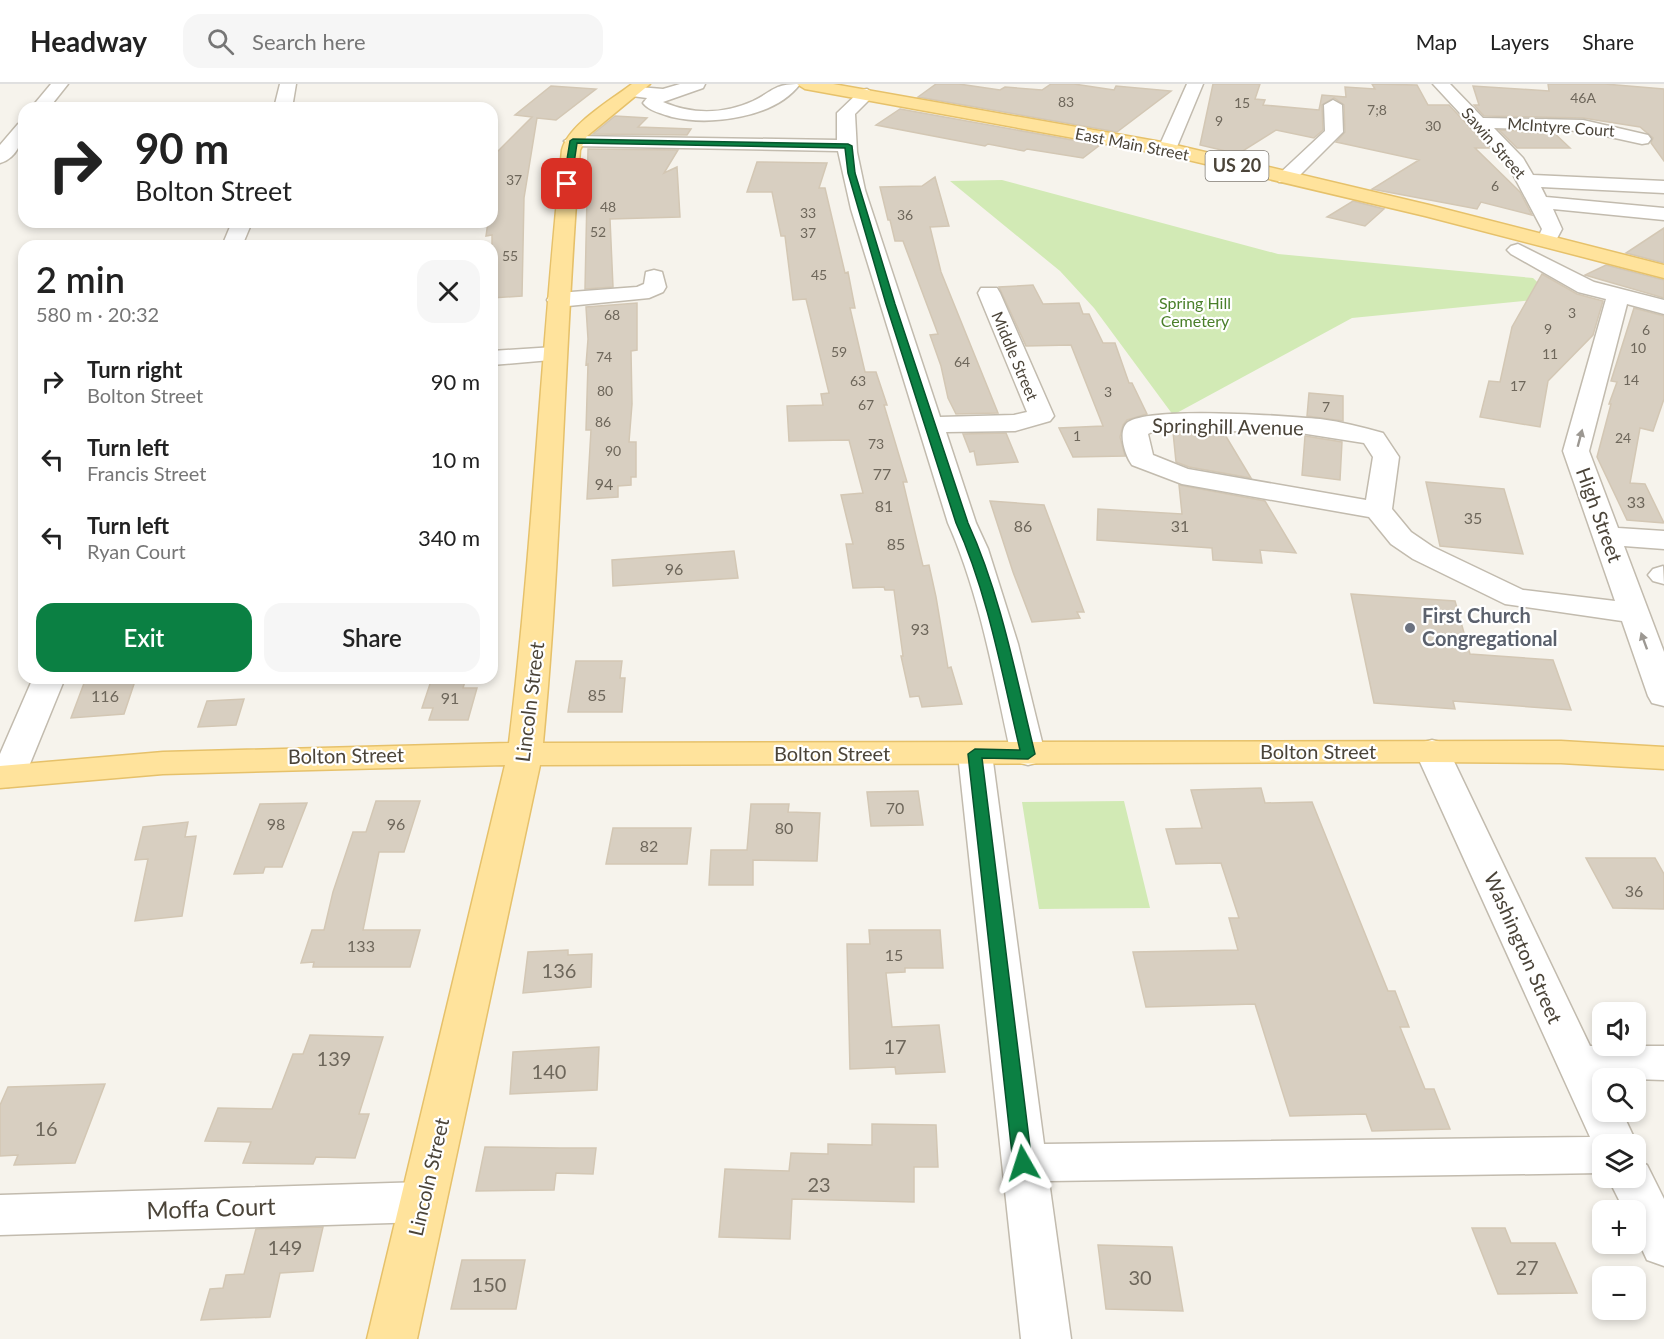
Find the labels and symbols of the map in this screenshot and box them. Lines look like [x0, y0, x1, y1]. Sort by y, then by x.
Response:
house number: 46A [1570, 89, 1596, 106]
house number: 83 [1058, 93, 1074, 110]
house number: 15 [1234, 94, 1250, 111]
house number: 7;8 [1367, 101, 1387, 118]
street label: Sawin Street [1458, 103, 1531, 182]
house number: 9 [1215, 112, 1223, 129]
street label: McIntyre Court [1507, 113, 1616, 140]
house number: 30 [1425, 117, 1441, 134]
street label: East Main Street [1074, 123, 1191, 164]
road number: US 20 [1206, 151, 1268, 181]
pin [541, 158, 592, 209]
house number: 37 [506, 171, 522, 188]
house number: 6 [1491, 177, 1499, 194]
house number: 48 [600, 198, 616, 215]
house number: 33 [800, 204, 816, 221]
house number: 36 [897, 206, 913, 223]
house number: 52 [590, 223, 606, 240]
house number: 37 [800, 224, 816, 241]
house number: 55 [502, 247, 518, 264]
house number: 45 [811, 266, 827, 283]
park label: Spring Hill Cemetery [1159, 293, 1231, 330]
house number: 3 [1568, 304, 1576, 321]
house number: 68 [604, 306, 620, 323]
street label: Middle Street [988, 308, 1043, 403]
house number: 9 [1544, 320, 1552, 337]
house number: 6 [1642, 321, 1650, 338]
house number: 10 [1630, 339, 1646, 356]
house number: 59 [831, 343, 847, 360]
house number: 11 [1542, 345, 1558, 362]
house number: 74 [596, 348, 612, 365]
house number: 64 [954, 353, 970, 370]
house number: 14 [1623, 371, 1639, 388]
house number: 63 [850, 372, 866, 389]
house number: 17 [1510, 377, 1526, 394]
house number: 80 [597, 382, 613, 399]
house number: 3 [1104, 383, 1112, 400]
house number: 67 [858, 396, 874, 413]
house number: 7 [1322, 398, 1330, 415]
house number: 86 [595, 413, 611, 430]
street label: Springhill Avenue [1152, 413, 1304, 439]
house number: 1 [1073, 427, 1081, 444]
one-way arrow [1575, 429, 1585, 447]
house number: 24 [1615, 429, 1631, 446]
house number: 73 [868, 435, 884, 452]
house number: 90 [605, 442, 621, 459]
house number: 77 [873, 464, 891, 483]
street label: High Street [1572, 464, 1628, 565]
house number: 94 [595, 474, 613, 493]
house number: 33 [1627, 492, 1645, 511]
house number: 81 [875, 496, 893, 515]
house number: 35 [1464, 508, 1482, 527]
house number: 86 [1014, 516, 1032, 535]
house number: 31 [1171, 516, 1189, 535]
house number: 85 [887, 534, 905, 553]
house number: 96 [665, 559, 683, 578]
place label: First Church Congregational [1422, 603, 1558, 650]
house number: 93 [911, 619, 929, 638]
marker: First Church Congregational [1403, 621, 1417, 635]
one-way arrow [1639, 632, 1649, 650]
street label: Lincoln Street [510, 641, 548, 763]
house number: 85 [588, 685, 606, 704]
house number: 116 [91, 686, 119, 705]
house number: 91 [441, 688, 459, 707]
street label: Bolton Street [1260, 739, 1376, 763]
street label: Bolton Street [774, 741, 890, 765]
street label: Bolton Street [288, 742, 404, 768]
house number: 70 [886, 798, 904, 817]
house number: 98 [267, 814, 285, 833]
house number: 96 [387, 814, 405, 833]
house number: 80 [775, 818, 793, 837]
house number: 82 [640, 836, 658, 855]
street label: Washington Street [1480, 868, 1568, 1027]
house number: 36 [1625, 881, 1643, 900]
house number: 133 [347, 936, 375, 955]
house number: 15 [885, 945, 903, 964]
house number: 136 [542, 958, 576, 982]
house number: 17 [883, 1034, 907, 1058]
house number: 139 [317, 1046, 351, 1070]
house number: 140 [532, 1059, 566, 1083]
street label: Lincoln Street [403, 1115, 453, 1238]
house number: 16 [34, 1116, 58, 1140]
position arrow [991, 1131, 1055, 1195]
house number: 23 [807, 1172, 831, 1196]
street label: Moffa Court [146, 1191, 276, 1224]
house number: 149 [268, 1235, 302, 1259]
house number: 27 [1515, 1255, 1539, 1279]
house number: 30 [1128, 1265, 1152, 1289]
house number: 150 [472, 1272, 506, 1296]

